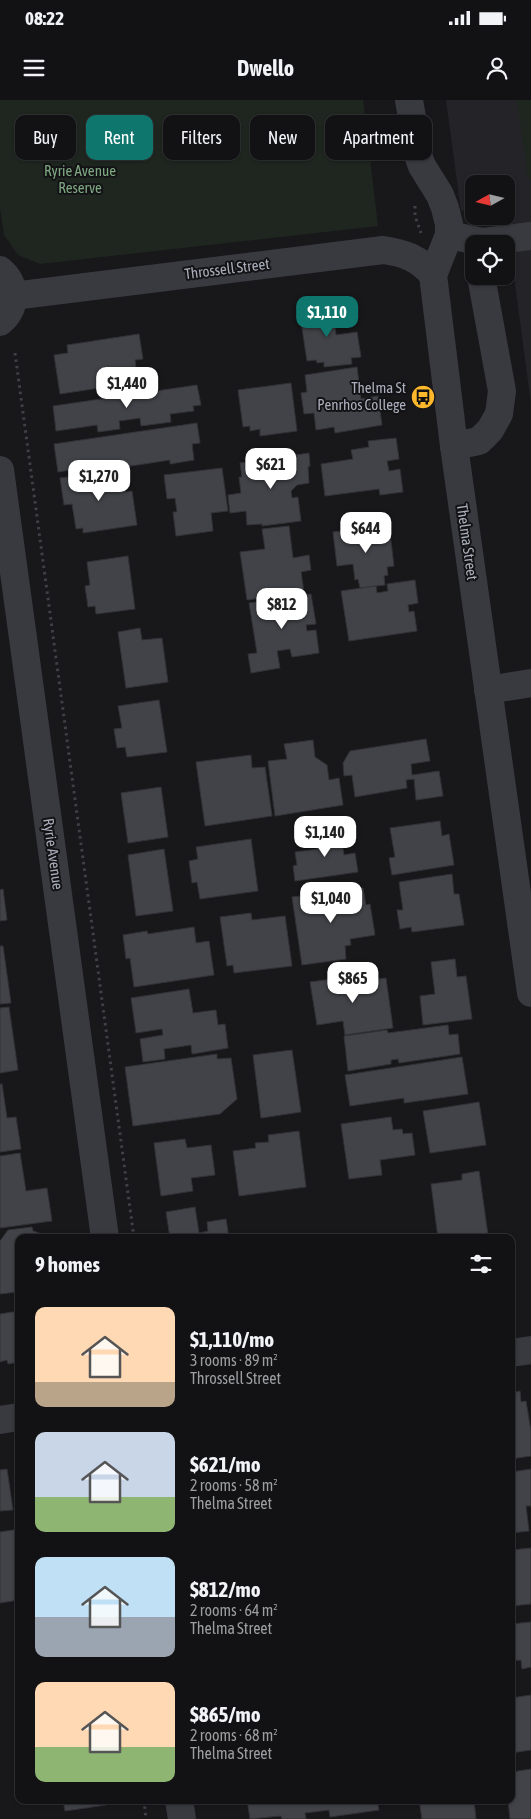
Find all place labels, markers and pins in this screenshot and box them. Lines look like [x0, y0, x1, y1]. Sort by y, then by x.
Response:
pin: $1,110 [286, 296, 368, 338]
pin: $1,440 [86, 366, 168, 409]
place label: Thelma St Penrhos College [317, 379, 406, 413]
bus stop icon: Thelma St Penrhos College [410, 384, 436, 410]
pin: $621 [241, 448, 301, 490]
pin: $1,270 [58, 460, 140, 502]
pin: $644 [336, 512, 396, 554]
pin: $812 [252, 588, 312, 630]
pin: $1,140 [284, 816, 366, 858]
pin: $1,040 [290, 882, 372, 924]
pin: $865 [323, 962, 383, 1004]

